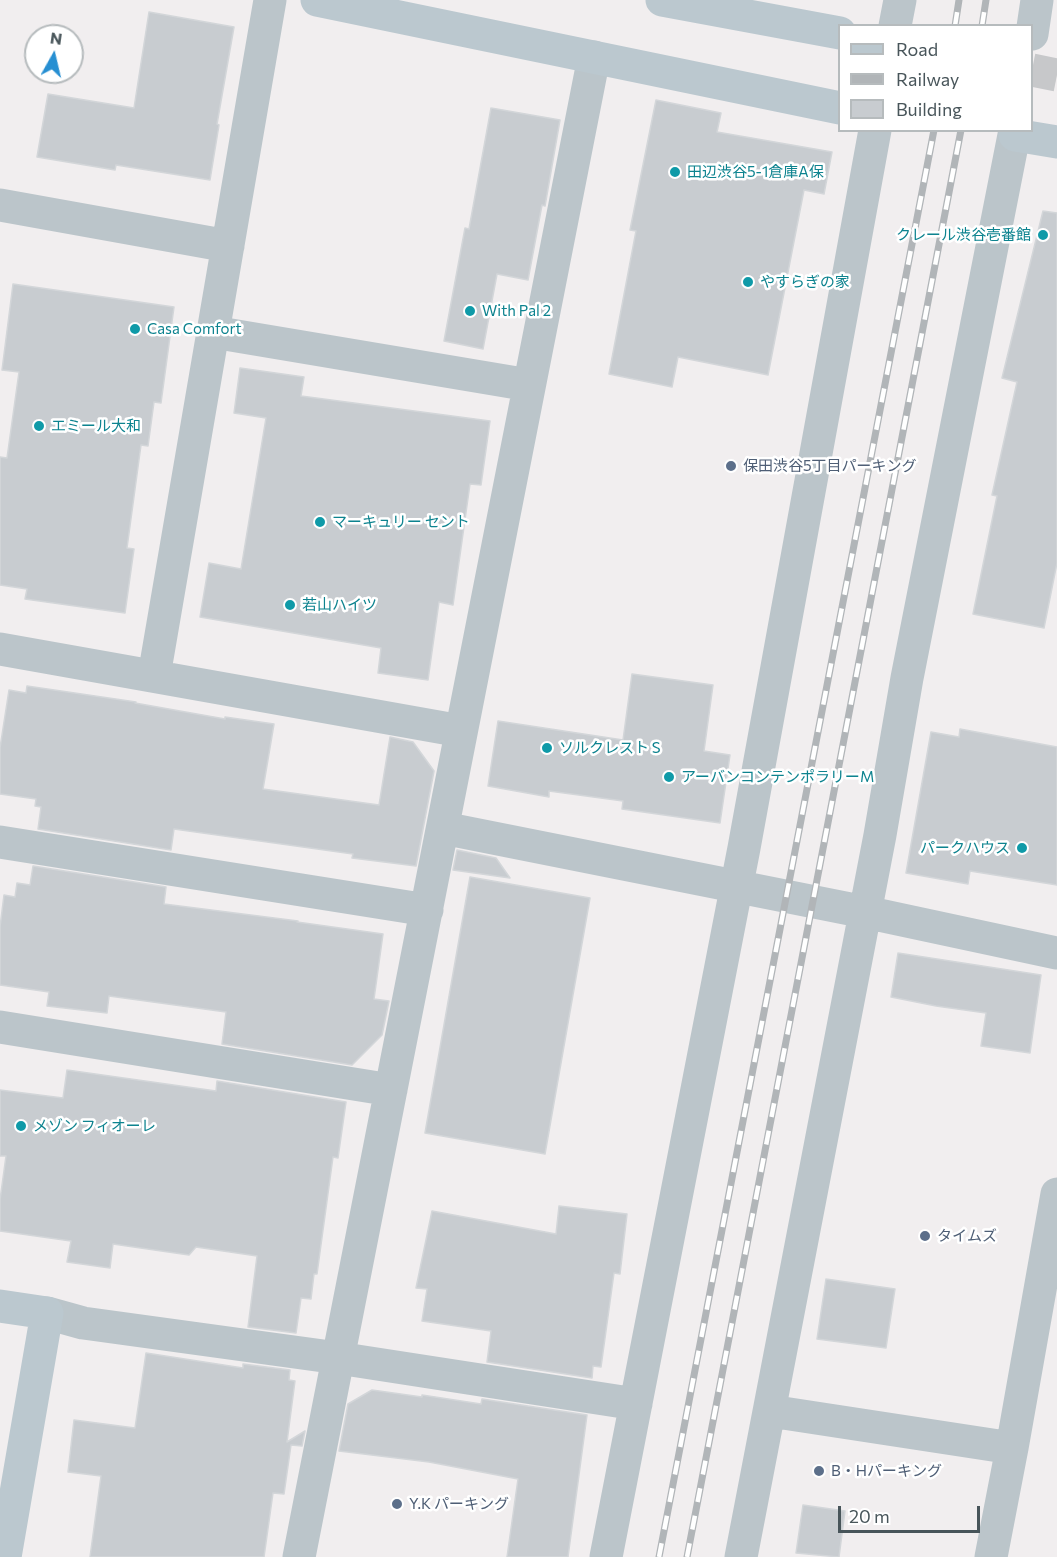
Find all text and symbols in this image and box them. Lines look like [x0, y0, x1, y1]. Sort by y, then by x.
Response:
north arrow [24, 24, 84, 84]
legend [838, 24, 1033, 132]
text: N [49, 27, 64, 48]
text: Road [896, 38, 938, 60]
text: Railway [896, 68, 959, 90]
text: Building [896, 98, 962, 120]
place label: 田辺渋谷5-1倉庫A保 [687, 163, 824, 181]
marker: 田辺渋谷5-1倉庫A保 [668, 165, 682, 179]
place label: クレール渋谷壱番館 [896, 226, 1031, 244]
marker: クレール渋谷壱番館 [1036, 228, 1050, 242]
place label: やすらぎの家 [760, 273, 850, 291]
marker: やすらぎの家 [741, 275, 755, 289]
place label: With Pal 2 [482, 302, 551, 320]
marker: With Pal 2 [463, 304, 477, 318]
place label: Casa Comfort [147, 320, 242, 338]
marker: Casa Comfort [128, 322, 142, 336]
place label: エミール大和 [51, 417, 141, 435]
marker: エミール大和 [32, 419, 46, 433]
place label: 保田渋谷5丁目パーキング [743, 457, 917, 475]
marker: 保田渋谷5丁目パーキング [724, 459, 738, 473]
place label: マーキュリー セント [332, 513, 470, 531]
marker: マーキュリー セント [313, 515, 327, 529]
place label: 若山ハイツ [302, 596, 377, 614]
marker: 若山ハイツ [283, 598, 297, 612]
place label: ソルクレスト S [559, 739, 661, 757]
marker: ソルクレスト S [540, 741, 554, 755]
place label: アーバンコンテンポラリーM [681, 768, 874, 786]
marker: アーバンコンテンポラリーM [662, 770, 676, 784]
place label: パークハウス [920, 839, 1010, 857]
marker: パークハウス [1015, 841, 1029, 855]
place label: メゾン フィオーレ [33, 1117, 156, 1135]
marker: メゾン フィオーレ [14, 1119, 28, 1133]
place label: タイムズ [937, 1227, 997, 1245]
marker: タイムズ [918, 1229, 932, 1243]
place label: B・Hパーキング [831, 1462, 942, 1480]
marker: B・Hパーキング [812, 1464, 826, 1478]
scale bar [841, 1494, 984, 1532]
place label: Y.K パーキング [409, 1495, 509, 1513]
marker: Y.K パーキング [390, 1497, 404, 1511]
text: 20 m [849, 1505, 890, 1527]

